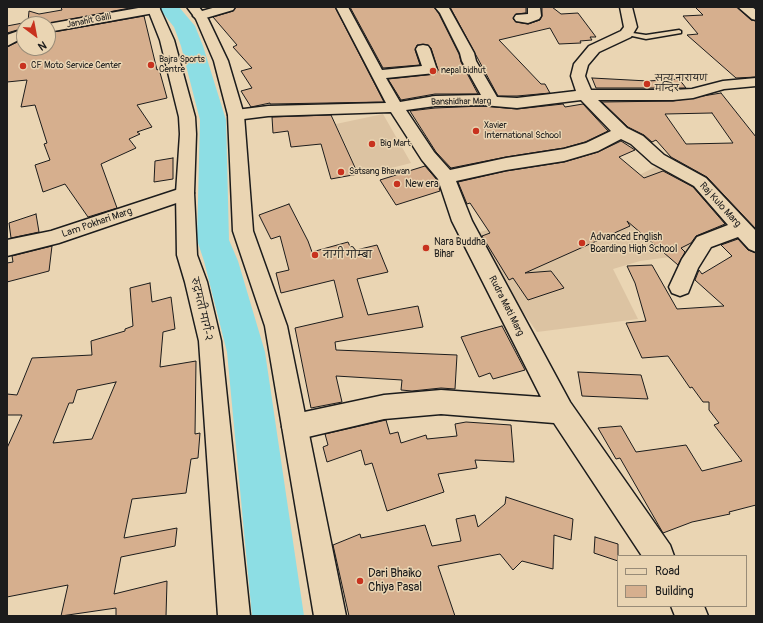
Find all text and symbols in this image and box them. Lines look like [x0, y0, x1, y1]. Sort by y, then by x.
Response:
street label: Janahit Galli [66, 11, 112, 31]
north arrow [16, 16, 56, 56]
text: N [35, 38, 49, 53]
place label: Bajra Sports Centre [159, 55, 205, 76]
marker: Bajra Sports Centre [146, 60, 156, 70]
marker: CF Moto Service Center [18, 61, 28, 71]
place label: CF Moto Service Center [31, 61, 121, 71]
marker: nepal bidhut [428, 66, 438, 76]
place label: nepal bidhut [441, 66, 486, 76]
place label: सत्य नारायण मन्दिर [655, 74, 708, 95]
marker: सत्य नारायण मन्दिर [642, 79, 652, 89]
street label: Banshidhar Marg [431, 96, 491, 108]
place label: Xavier International School [484, 121, 561, 142]
marker: Xavier International School [471, 126, 481, 136]
marker: Big Mart [367, 139, 377, 149]
place label: Big Mart [380, 139, 411, 149]
marker: Satsang Bhawan [336, 167, 346, 177]
place label: Satsang Bhawan [349, 167, 410, 177]
place label: New era [405, 178, 439, 190]
marker: New era [392, 179, 402, 189]
street label: Raj Kulo Marg [697, 180, 743, 230]
street label: Lam Pokhari Marg [60, 205, 134, 241]
place label: Advanced English Boarding High School [590, 231, 677, 254]
place label: Nara Buddha Bihar [434, 236, 486, 260]
marker: Advanced English Boarding High School [577, 238, 587, 248]
marker: Nara Buddha Bihar [421, 243, 431, 253]
place label: नागी गोम्बा [323, 249, 372, 261]
marker: नागी गोम्बा [310, 250, 320, 260]
street label: Rudra Mati Marg [486, 274, 526, 338]
street label: रुद्रमती मार्ग-२ [188, 276, 214, 342]
legend [617, 555, 747, 607]
text: Road [655, 564, 680, 579]
place label: Dari Bhaiko Chiya Pasal [368, 567, 422, 595]
marker: Dari Bhaiko Chiya Pasal [355, 576, 365, 586]
text: Building [655, 584, 694, 599]

